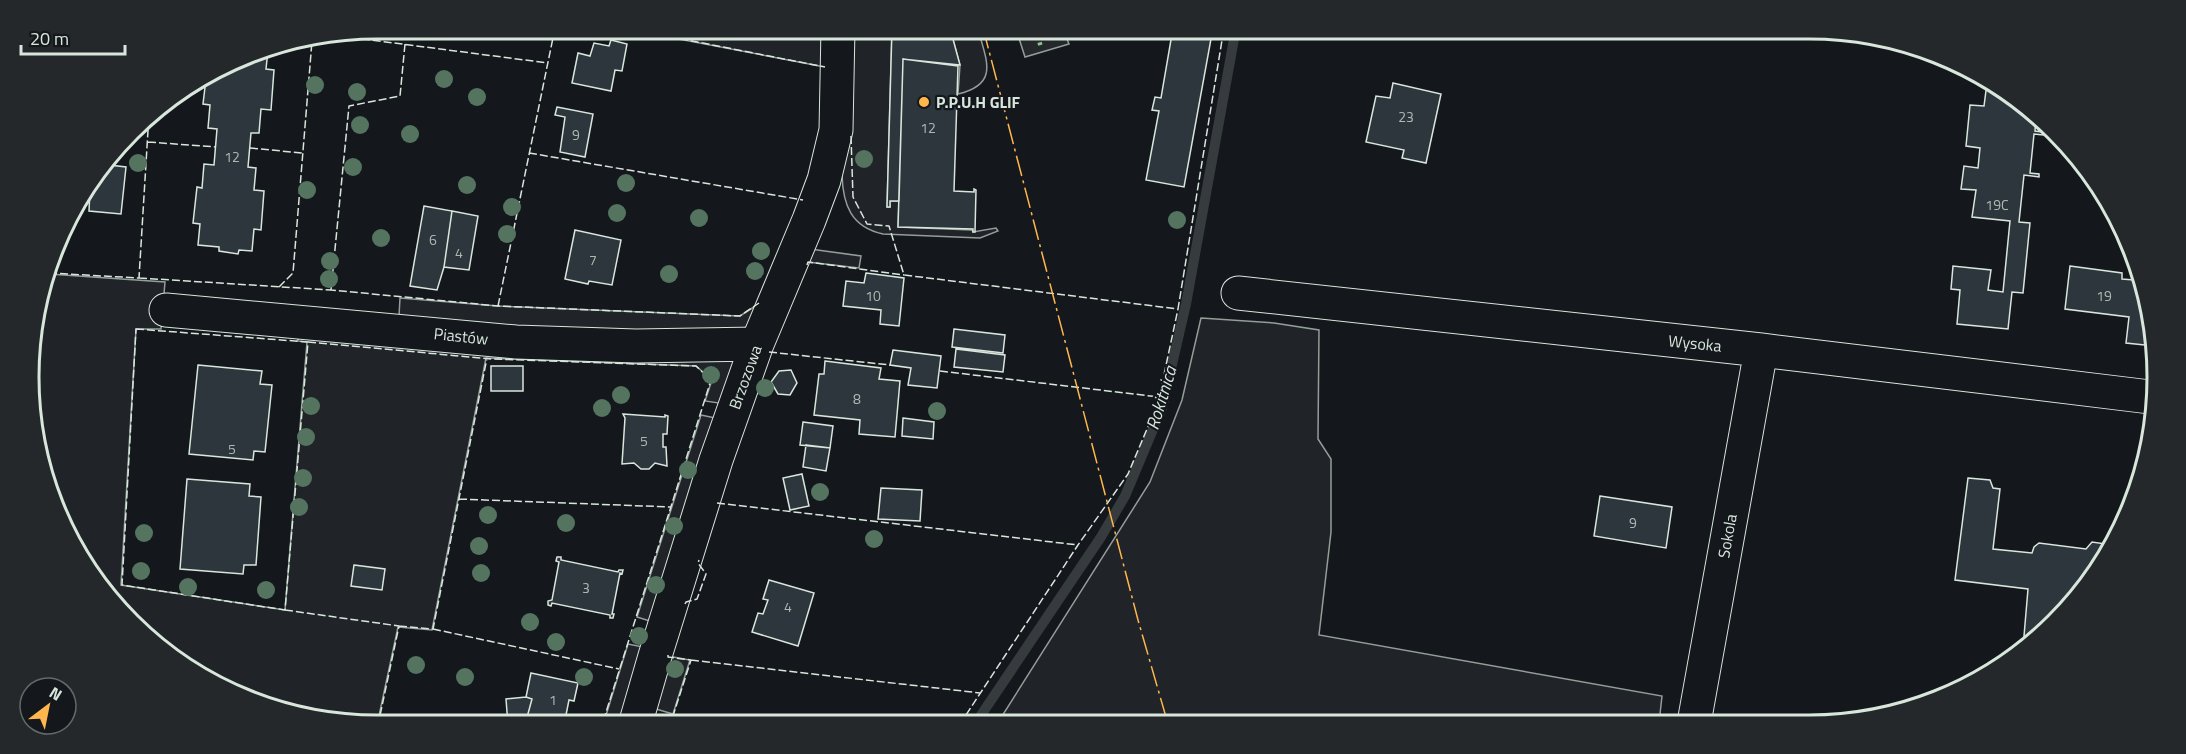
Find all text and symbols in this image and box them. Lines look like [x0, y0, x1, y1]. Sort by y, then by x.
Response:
scale bar [21, 18, 124, 56]
text: 20 m [30, 25, 69, 52]
place label: P.P.U.H GLIF [936, 90, 1021, 114]
marker: P.P.U.H GLIF [917, 95, 931, 109]
house number: 23 [1398, 106, 1414, 127]
house number: 12 [920, 117, 936, 138]
house number: 9 [572, 124, 580, 145]
house number: 12 [224, 146, 240, 167]
house number: 19C [1985, 194, 2009, 215]
house number: 6 [429, 229, 437, 250]
house number: 4 [455, 242, 463, 263]
house number: 7 [589, 249, 597, 270]
house number: 10 [865, 285, 881, 306]
house number: 19 [2096, 285, 2112, 306]
street label: Piastów [433, 321, 489, 351]
street label: Wysoka [1667, 328, 1723, 358]
street label: Brzozowa [722, 342, 768, 412]
water label: Rokitnica [1139, 362, 1184, 433]
house number: 8 [853, 388, 861, 409]
house number: 5 [640, 430, 648, 451]
house number: 5 [228, 438, 236, 459]
house number: 9 [1629, 512, 1637, 533]
street label: Sokola [1711, 512, 1743, 560]
house number: 3 [582, 577, 590, 598]
house number: 4 [784, 596, 792, 617]
north arrow [18, 676, 78, 736]
text: N [45, 680, 67, 706]
house number: 1 [549, 689, 557, 710]

